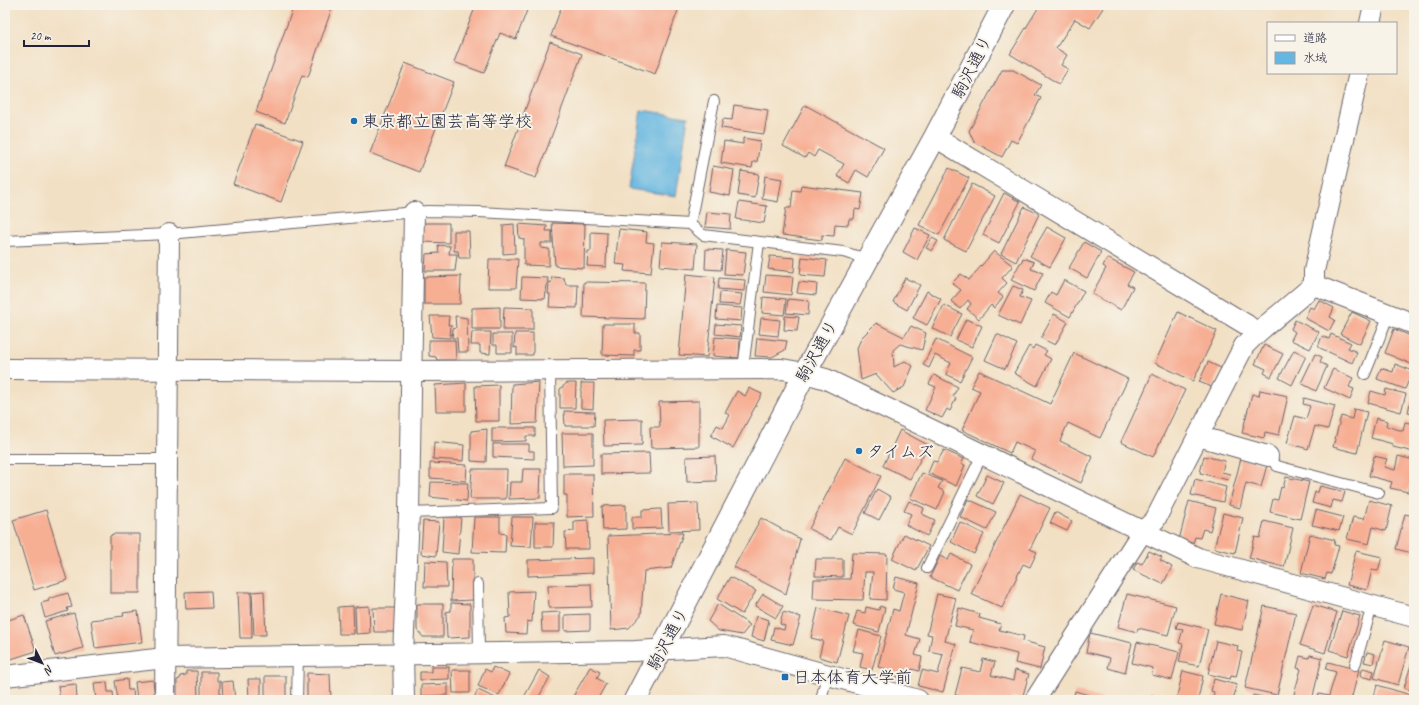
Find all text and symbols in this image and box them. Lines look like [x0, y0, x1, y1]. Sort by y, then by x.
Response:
scale bar [24, 22, 89, 48]
legend [1267, 22, 1397, 74]
text: 20 m [30, 28, 52, 44]
text: 道路 [1303, 30, 1327, 46]
street label: 駒沢通り [947, 32, 997, 102]
text: 水域 [1303, 50, 1327, 66]
place label: 東京都立園芸高等学校 [362, 111, 532, 132]
marker: 東京都立園芸高等学校 [349, 116, 359, 126]
street label: 駒沢通り [791, 316, 843, 386]
place label: タイムズ [867, 441, 934, 462]
marker: タイムズ [854, 446, 864, 456]
street label: 駒沢通り [643, 604, 693, 674]
north arrow [22, 643, 62, 683]
text: N [40, 662, 57, 679]
place label: 日本体育大学前 [793, 667, 912, 688]
marker: 日本体育大学前 [780, 672, 790, 682]

